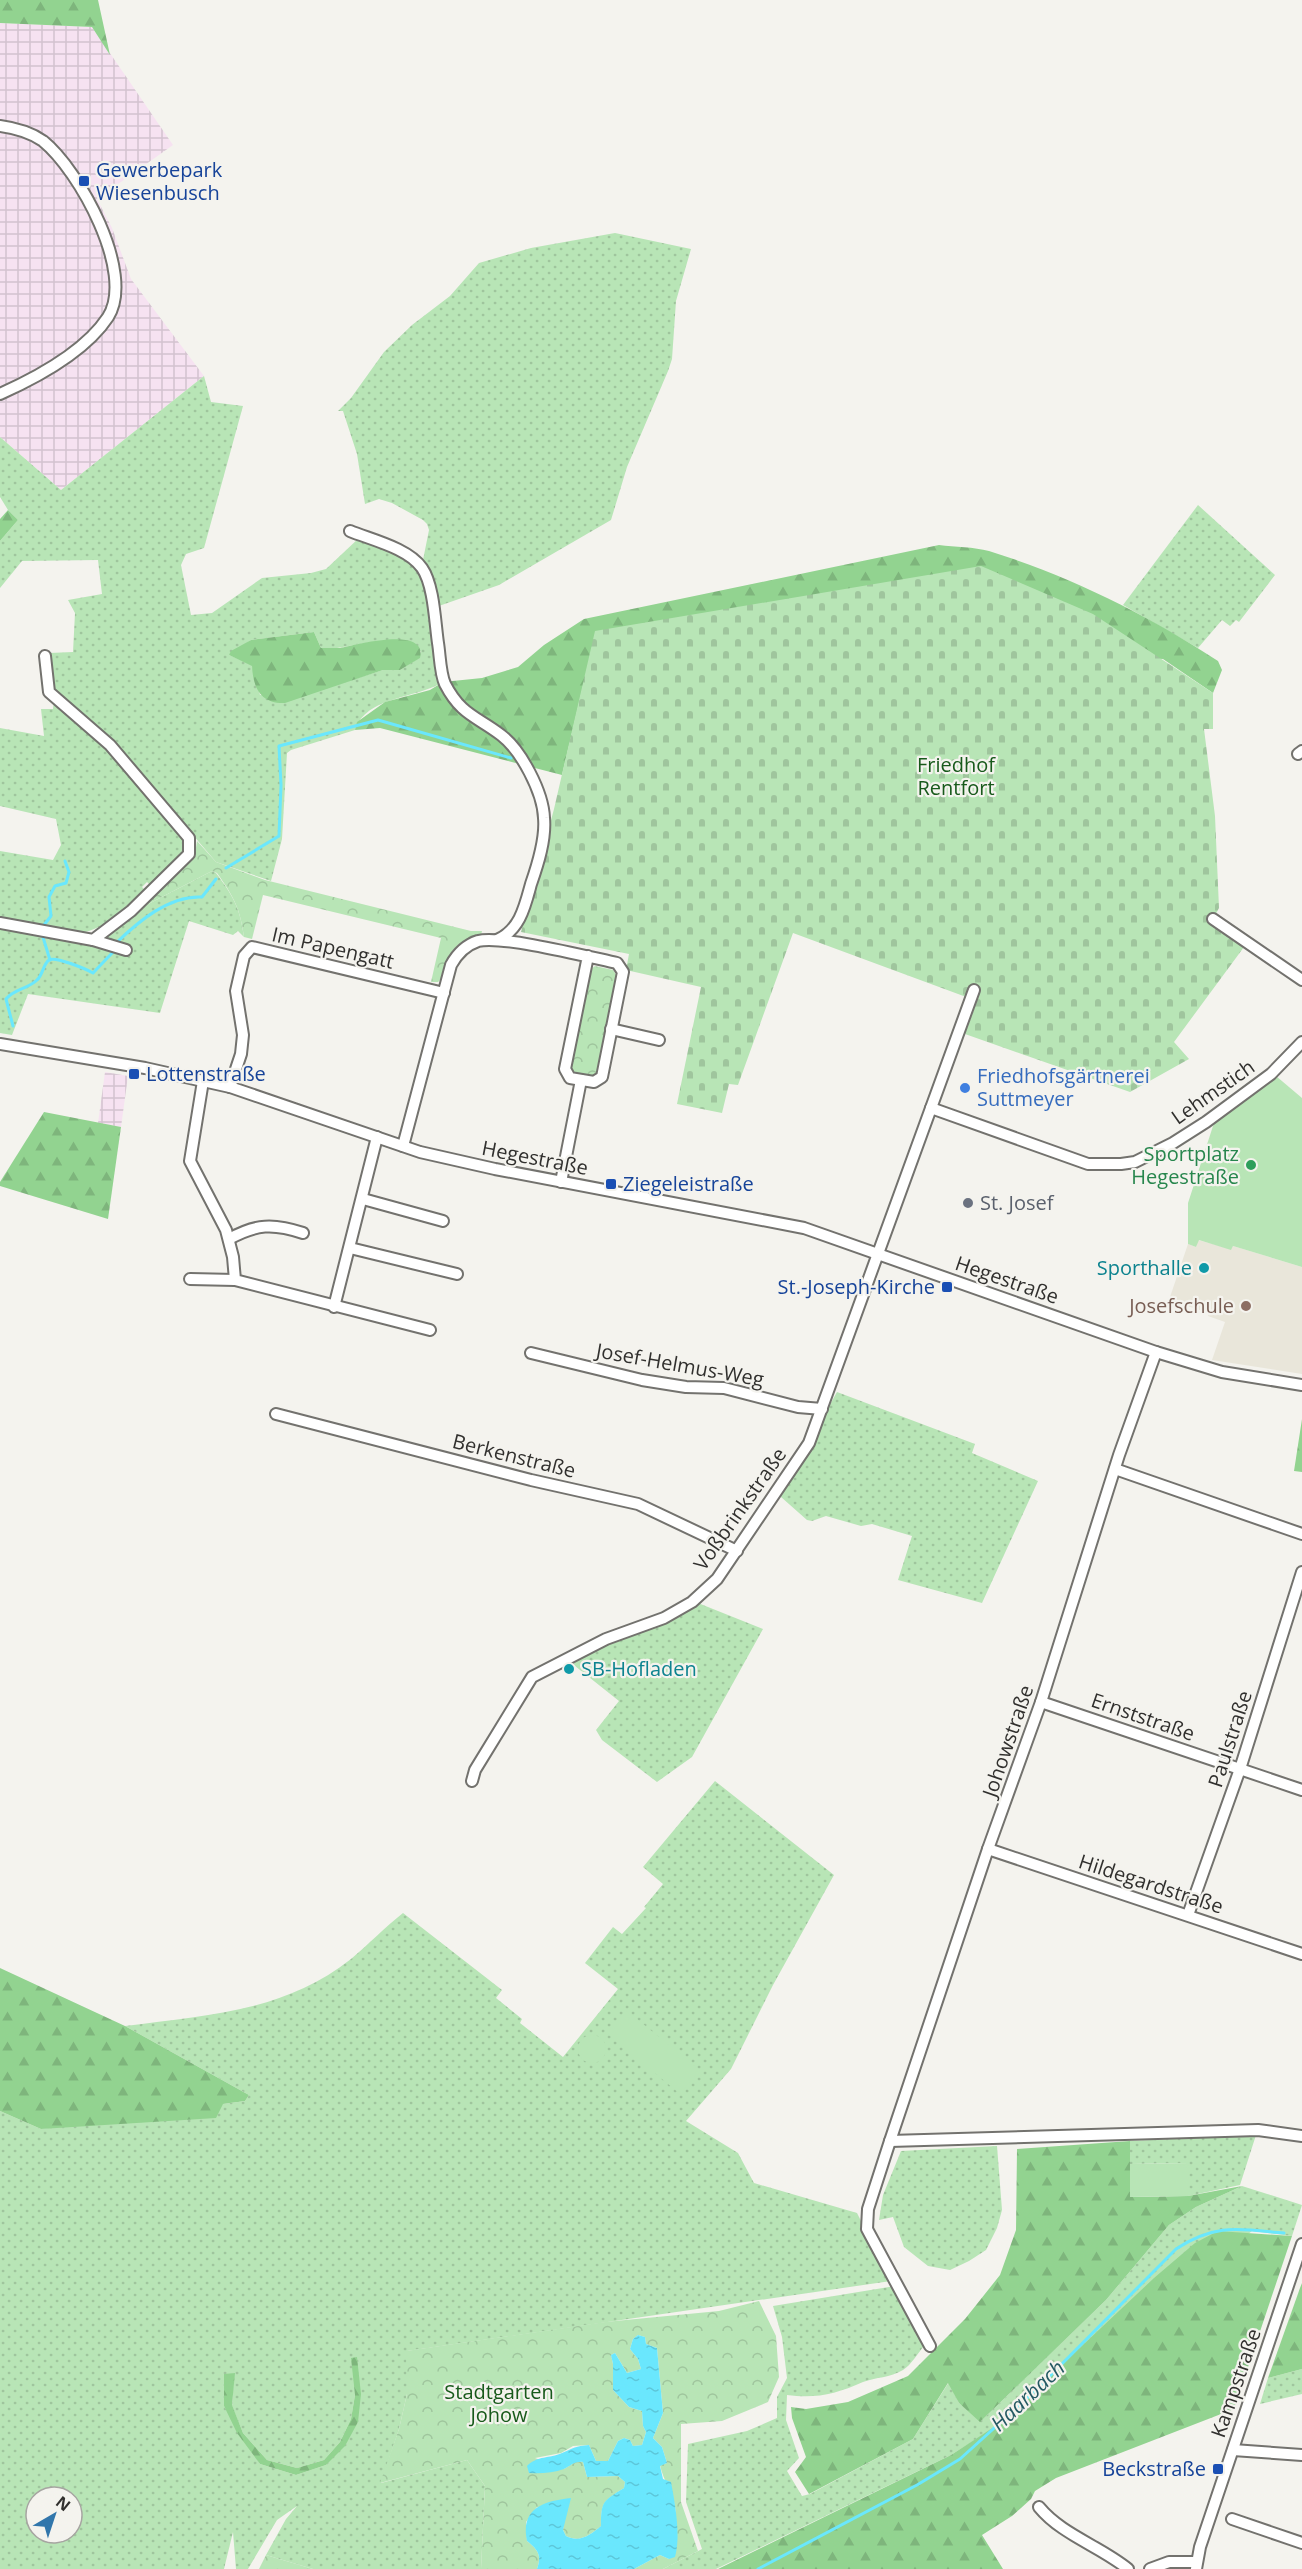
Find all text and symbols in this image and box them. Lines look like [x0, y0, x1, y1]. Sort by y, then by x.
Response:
place label: Gewerbepark Wiesenbusch [96, 156, 223, 206]
marker: Gewerbepark Wiesenbusch [77, 174, 91, 188]
park label: Friedhof Rentfort [917, 751, 996, 801]
street label: Im Papengatt [269, 920, 397, 975]
street label: Lehmstich [1166, 1053, 1260, 1130]
place label: Lottenstraße [146, 1060, 266, 1087]
place label: Friedhofsgärtnerei Suttmeyer [977, 1062, 1150, 1112]
marker: Lottenstraße [127, 1067, 141, 1081]
marker: Friedhofsgärtnerei Suttmeyer [958, 1081, 972, 1095]
street label: Hegestraße [480, 1134, 591, 1181]
place label: Sportplatz Hegestraße [1131, 1140, 1239, 1190]
marker: Sportplatz Hegestraße [1244, 1158, 1258, 1172]
place label: Ziegeleistraße [623, 1170, 754, 1197]
marker: Ziegeleistraße [604, 1177, 618, 1191]
place label: St. Josef [980, 1189, 1055, 1216]
marker: St. Josef [961, 1196, 975, 1210]
street label: Hegestraße [952, 1249, 1062, 1310]
place label: Sporthalle [1097, 1254, 1192, 1281]
marker: Sporthalle [1197, 1261, 1211, 1275]
place label: St.-Joseph-Kirche [778, 1273, 935, 1300]
marker: St.-Joseph-Kirche [940, 1280, 954, 1294]
place label: Josefschule [1127, 1292, 1234, 1319]
marker: Josefschule [1239, 1299, 1253, 1313]
street label: Josef-Helmus-Weg [592, 1336, 766, 1393]
street label: Berkenstraße [450, 1427, 579, 1484]
street label: Voßbrinkstraße [687, 1442, 792, 1576]
place label: SB-Hofladen [581, 1655, 697, 1682]
marker: SB-Hofladen [562, 1662, 576, 1676]
street label: Johowstraße [975, 1681, 1039, 1802]
street label: Ernststraße [1088, 1686, 1199, 1747]
street label: Paulstraße [1201, 1687, 1258, 1791]
street label: Hildegardstraße [1075, 1847, 1227, 1920]
street label: Kampstraße [1204, 2325, 1267, 2441]
water label: Haarbach [984, 2354, 1070, 2437]
park label: Stadtgarten Johow [444, 2378, 554, 2428]
place label: Beckstraße [1102, 2455, 1206, 2482]
marker: Beckstraße [1211, 2462, 1225, 2476]
north arrow [24, 2485, 84, 2545]
text: N [51, 2491, 75, 2516]

